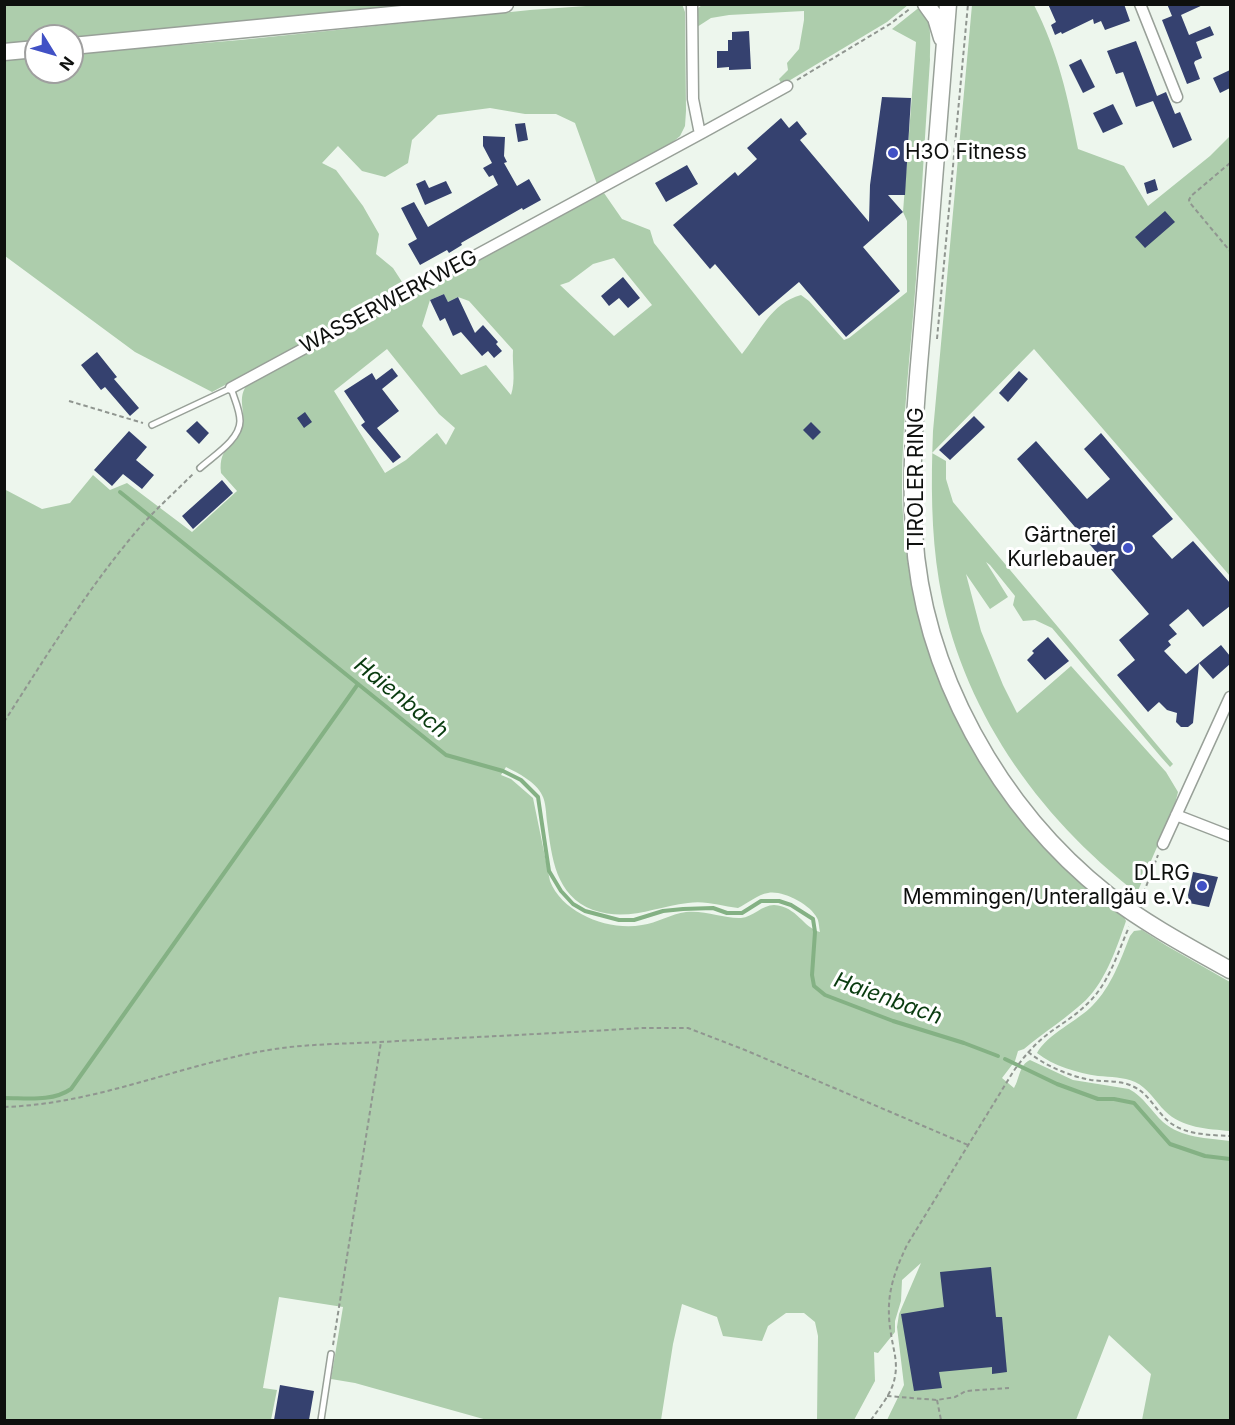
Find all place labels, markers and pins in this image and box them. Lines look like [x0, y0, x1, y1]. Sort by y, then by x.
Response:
place label: H3O Fitness [905, 140, 1027, 166]
marker: H3O Fitness [886, 146, 900, 160]
place label: Gärtnerei Kurlebauer [1007, 523, 1116, 573]
marker: Gärtnerei Kurlebauer [1121, 541, 1135, 555]
place label: DLRG Memmingen/Unterallgäu e.V. [903, 861, 1190, 911]
marker: DLRG Memmingen/Unterallgäu e.V. [1195, 879, 1209, 893]

